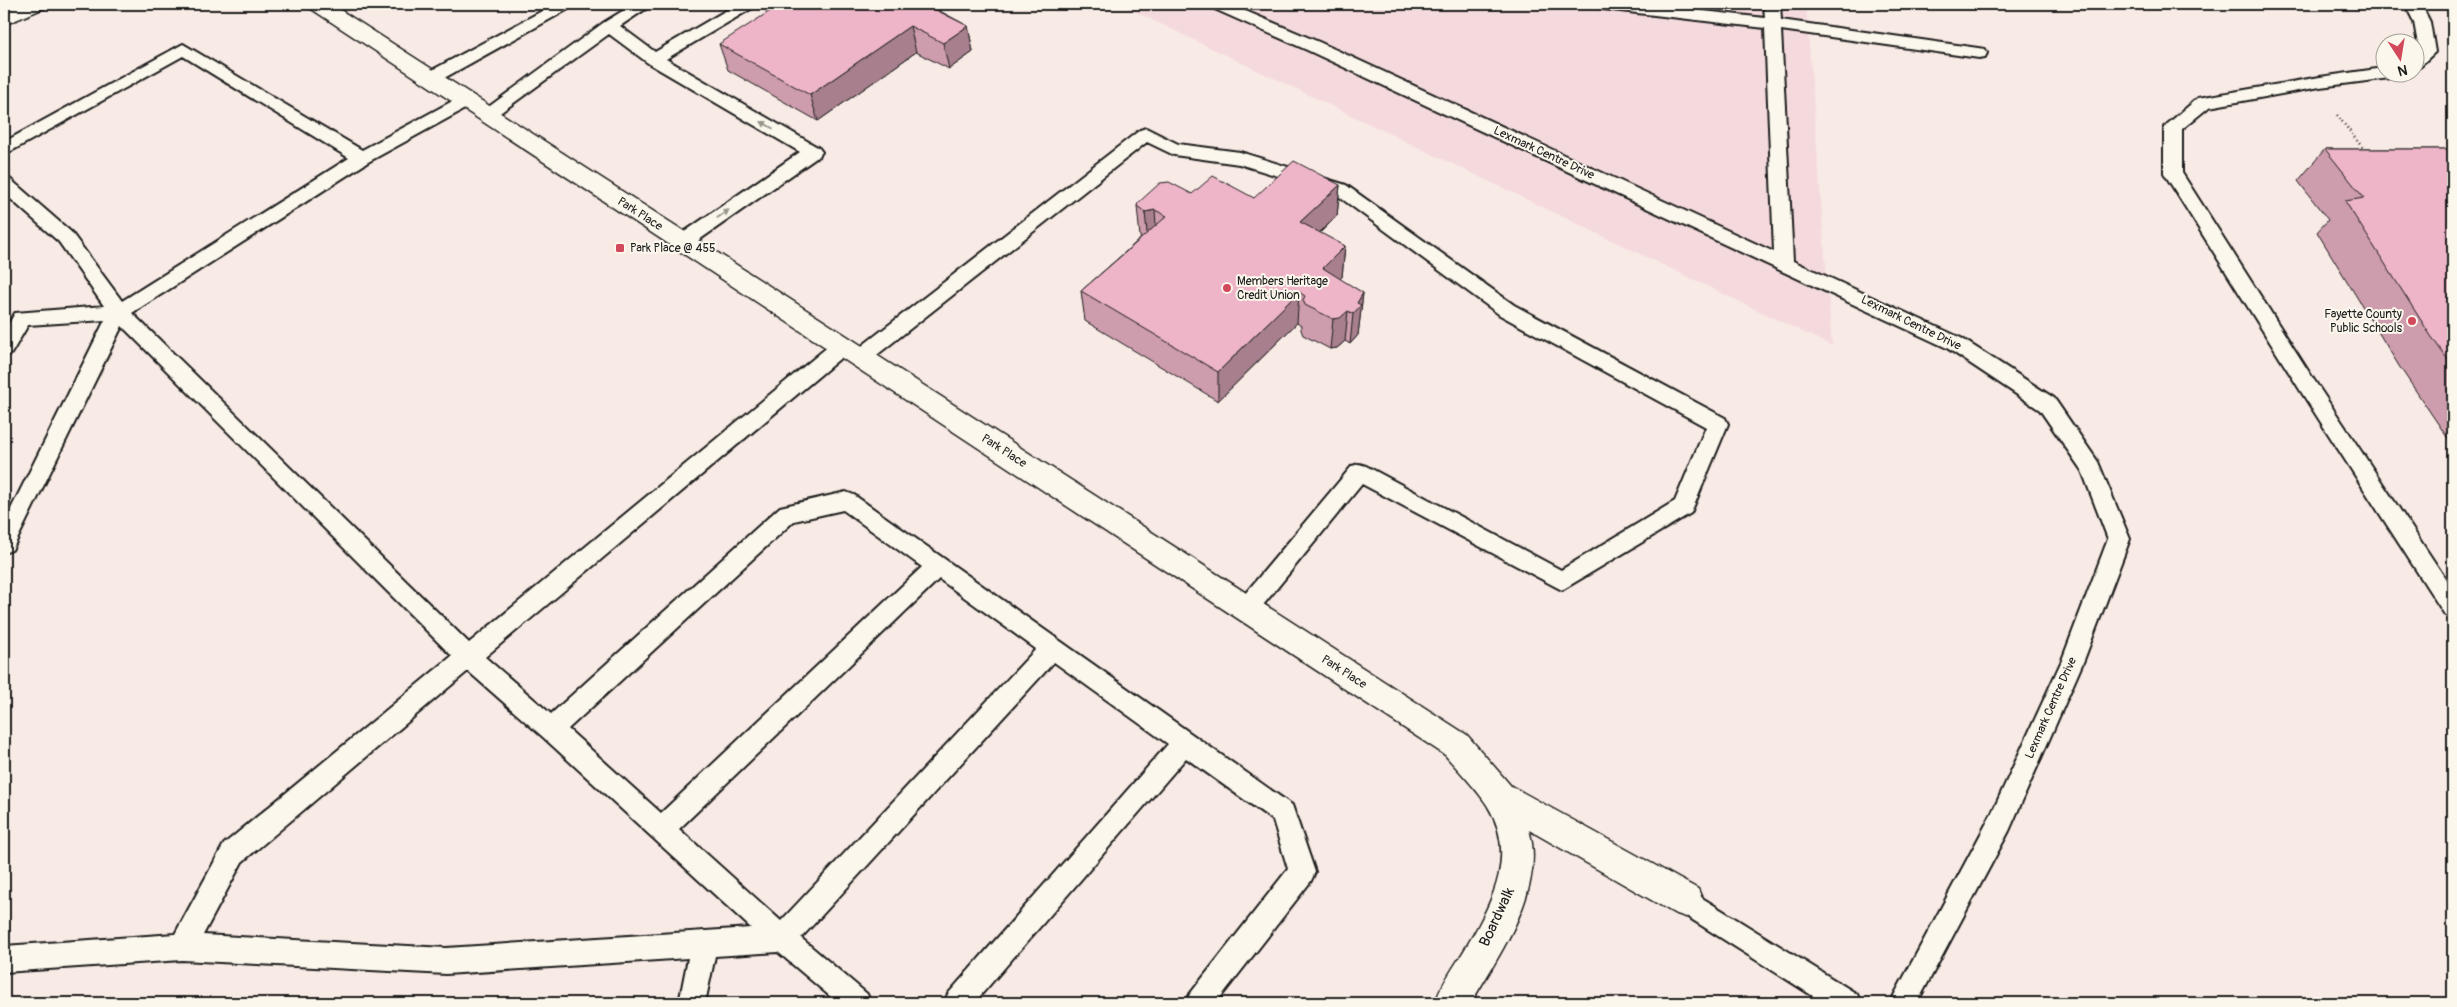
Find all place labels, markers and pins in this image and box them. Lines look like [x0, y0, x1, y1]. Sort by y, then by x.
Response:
place label: Park Place @ 455 [630, 241, 715, 256]
marker: Park Place @ 455 [614, 242, 626, 254]
place label: Members Heritage Credit Union [1237, 274, 1328, 303]
marker: Members Heritage Credit Union [1221, 282, 1233, 294]
place label: Fayette County Public Schools [2324, 307, 2403, 336]
marker: Fayette County Public Schools [2406, 315, 2418, 327]

